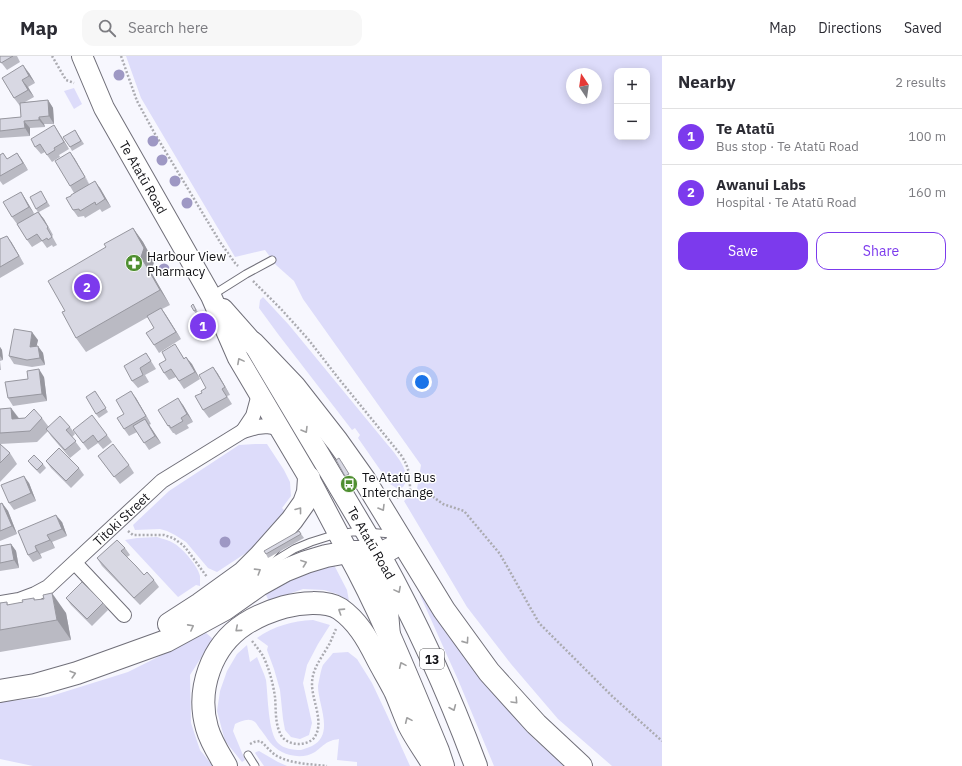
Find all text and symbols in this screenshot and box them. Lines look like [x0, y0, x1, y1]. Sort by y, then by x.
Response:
search box [82, 10, 362, 46]
text: Map [20, 16, 58, 40]
icon: search [96, 17, 118, 39]
text: Search here [128, 18, 208, 37]
text: Map [769, 19, 796, 37]
text: Directions [818, 19, 882, 37]
text: Saved [904, 19, 942, 37]
north arrow [566, 68, 602, 104]
map controls [614, 68, 650, 140]
button: + [614, 68, 650, 104]
text: Nearby [678, 71, 736, 93]
text: 2 results [895, 74, 946, 91]
button: − [614, 104, 650, 140]
text: Te Atatū [716, 119, 775, 138]
text: 1 [687, 128, 695, 145]
text: 100 m [908, 128, 946, 145]
street label: Te Atatū Road [116, 137, 171, 217]
text: Bus stop · Te Atatū Road [716, 138, 859, 155]
text: Awanui Labs [716, 175, 806, 194]
text: 2 [687, 184, 695, 201]
text: 160 m [908, 184, 946, 201]
text: Hospital · Te Atatū Road [716, 194, 857, 211]
button: Save [678, 232, 808, 270]
button: Share [816, 232, 946, 270]
place label: Harbour View Pharmacy [147, 248, 226, 280]
pharmacy icon: Harbour View Pharmacy [124, 253, 144, 273]
pin: 2 [74, 272, 100, 302]
pin: 1 [190, 311, 216, 341]
one-way arrow [237, 357, 244, 365]
your location [412, 372, 432, 392]
one-way arrow [300, 426, 307, 433]
place label: Te Atatū Bus Interchange [362, 469, 436, 501]
bus stop icon: Te Atatū Bus Interchange [339, 474, 359, 494]
street label: Titoki Street [89, 488, 153, 549]
street label: Te Atatū Road [343, 503, 399, 583]
one-way arrow [377, 504, 384, 511]
one-way arrow [294, 508, 301, 515]
one-way arrow [300, 560, 307, 568]
one-way arrow [254, 568, 261, 576]
one-way arrow [394, 586, 401, 593]
one-way arrow [338, 608, 345, 615]
one-way arrow [187, 625, 194, 632]
one-way arrow [236, 625, 243, 632]
one-way arrow [461, 637, 468, 644]
road number: 13 [420, 649, 444, 669]
one-way arrow [398, 662, 406, 669]
one-way arrow [69, 670, 76, 679]
one-way arrow [510, 696, 518, 704]
one-way arrow [448, 703, 456, 711]
one-way arrow [404, 717, 412, 724]

